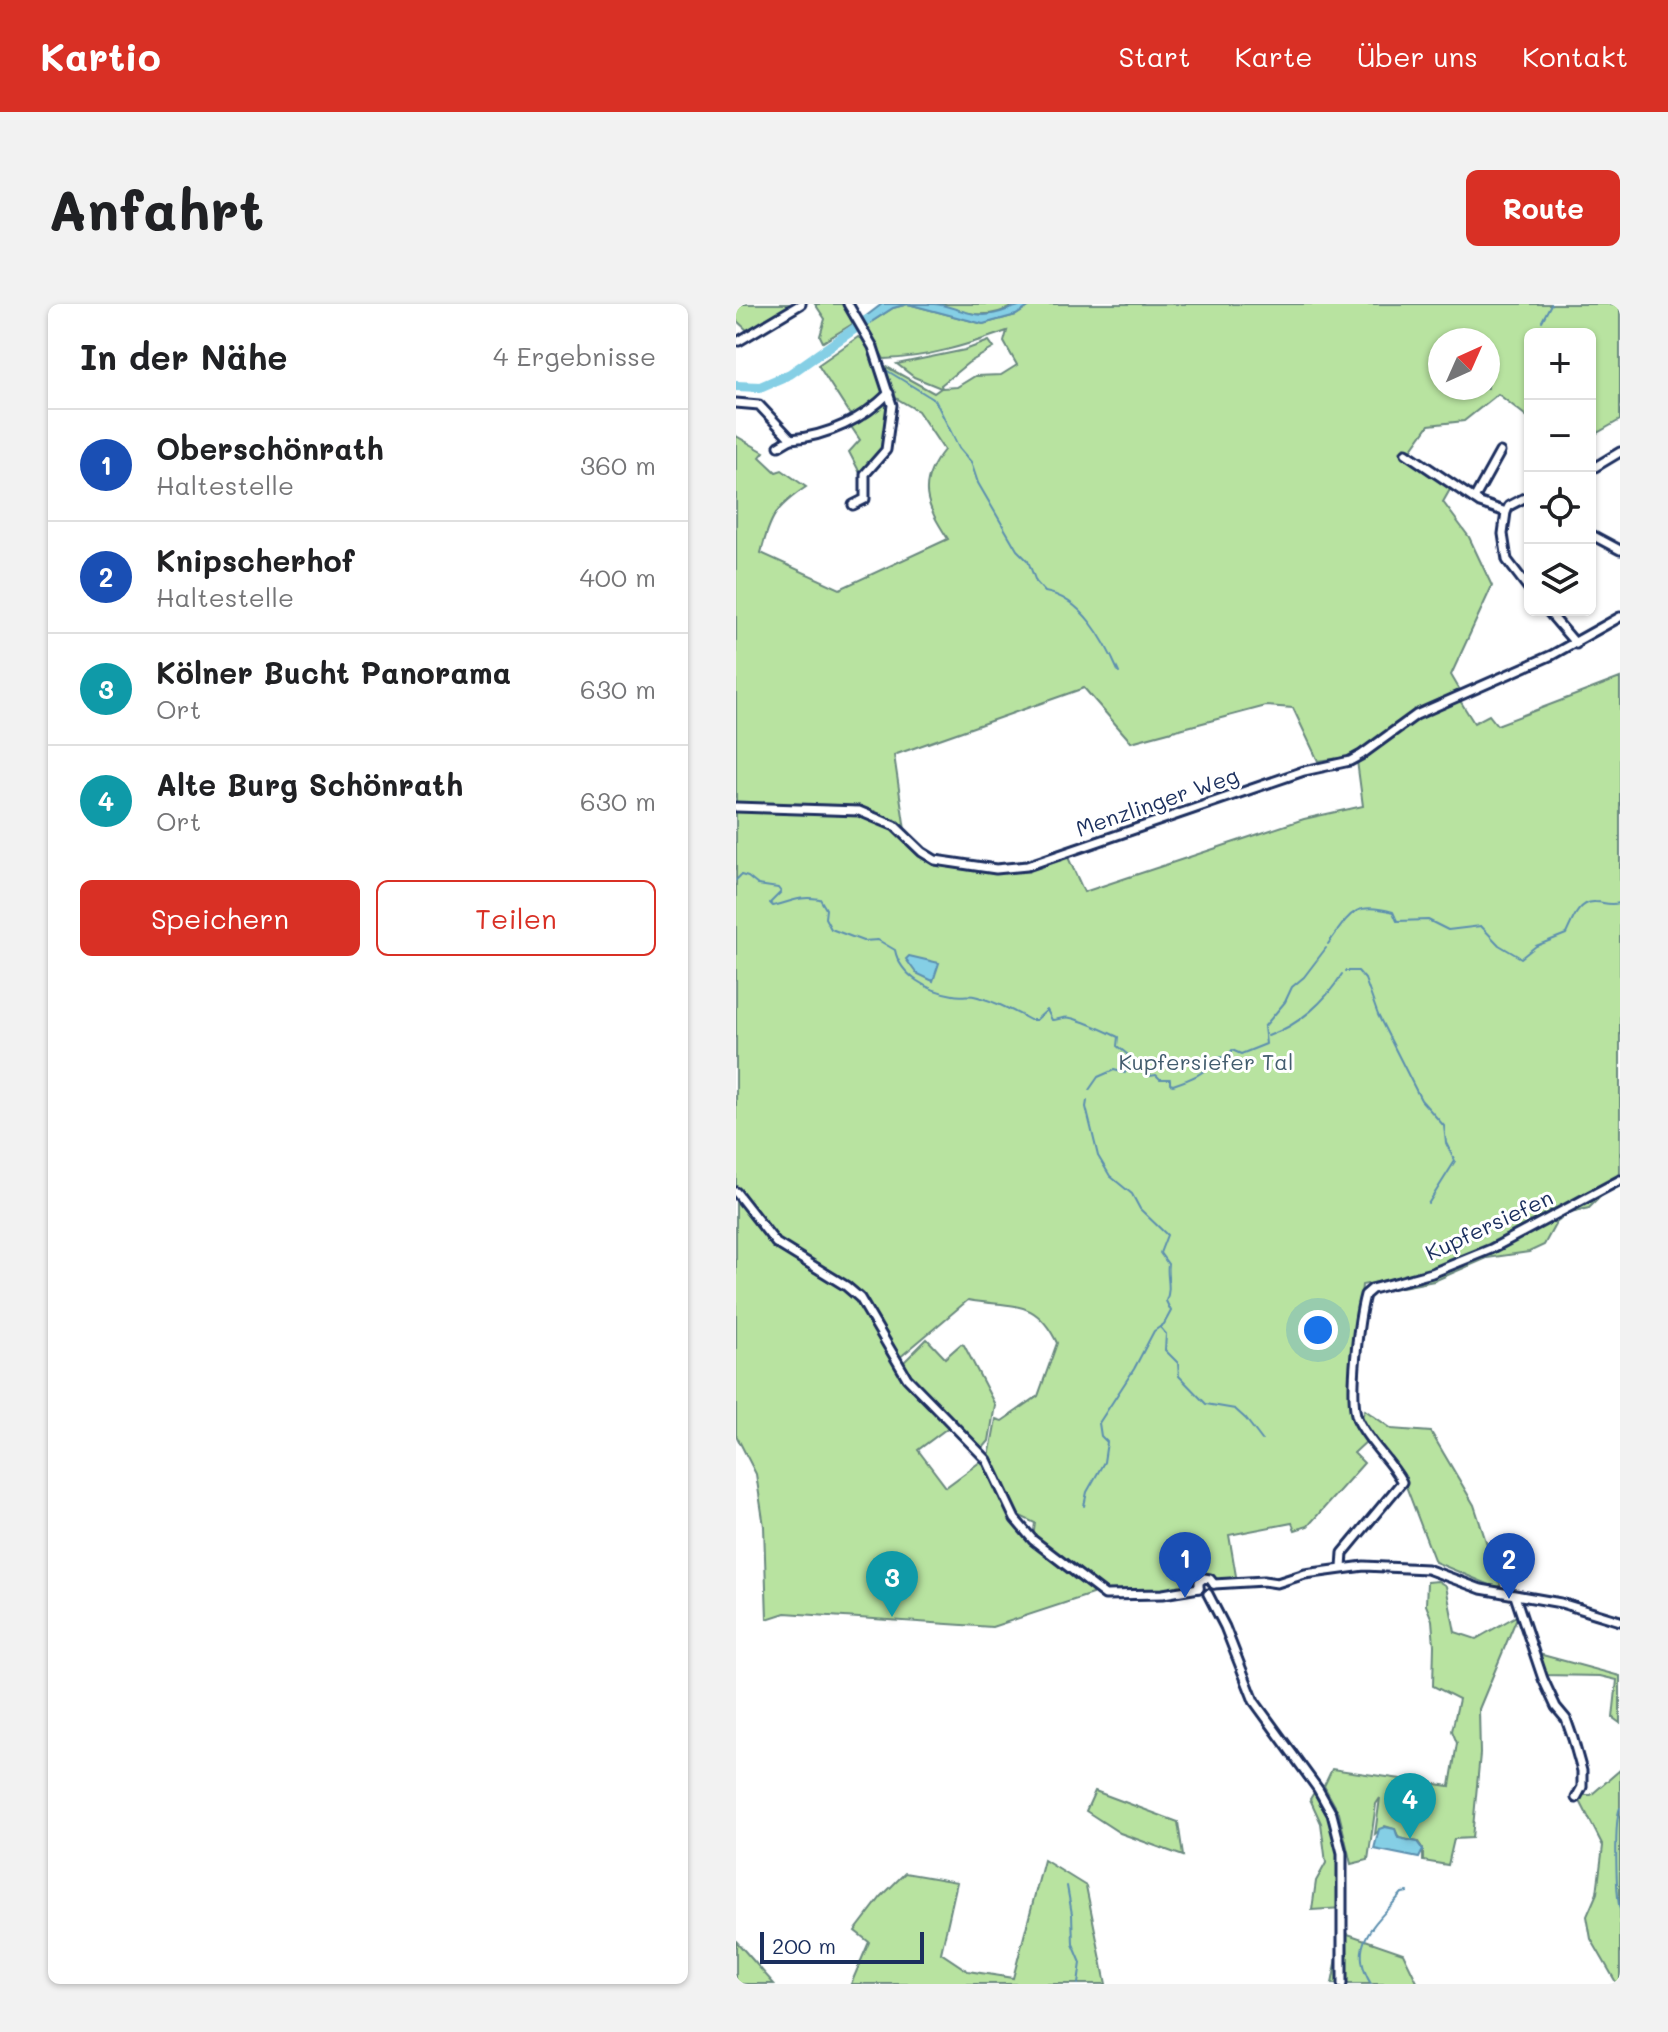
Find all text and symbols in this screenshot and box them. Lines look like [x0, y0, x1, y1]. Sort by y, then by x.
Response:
text: Kartio [40, 31, 161, 81]
text: Start [1119, 38, 1190, 74]
text: Karte [1234, 38, 1313, 74]
text: Über uns [1357, 38, 1478, 74]
text: Kontakt [1522, 38, 1628, 74]
button: Route [1466, 170, 1620, 246]
text: Anfahrt [48, 172, 264, 245]
north arrow [1428, 328, 1500, 400]
map controls [1524, 328, 1596, 616]
button: + [1524, 328, 1596, 400]
text: In der Nähe [80, 334, 288, 379]
text: 4 Ergebnisse [493, 339, 656, 373]
button: − [1524, 400, 1596, 472]
text: Oberschönrath [156, 428, 384, 468]
text: 1 [100, 448, 112, 482]
text: 360 m [580, 448, 656, 482]
text: Haltestelle [156, 468, 294, 502]
button: locate [1524, 472, 1596, 544]
text: Knipscherhof [156, 540, 354, 580]
button: layers [1524, 544, 1596, 616]
text: 2 [99, 560, 113, 594]
text: 400 m [580, 560, 656, 594]
text: Haltestelle [156, 580, 294, 614]
text: Kölner Bucht Panorama [156, 652, 511, 692]
text: 3 [98, 672, 114, 706]
text: 630 m [580, 672, 656, 706]
text: Ort [156, 692, 201, 726]
street label: Menzlinger Weg [1072, 760, 1242, 843]
text: Alte Burg Schönrath [156, 764, 463, 804]
text: 4 [98, 784, 114, 818]
text: 630 m [580, 784, 656, 818]
text: Ort [156, 804, 201, 838]
button: Speichern [80, 880, 360, 956]
button: Teilen [376, 880, 656, 956]
park label: Kupfersiefer Tal [1119, 1047, 1293, 1076]
street label: Kupfersiefen [1420, 1182, 1557, 1267]
your location [1298, 1310, 1338, 1350]
pin: 1 [1159, 1532, 1211, 1598]
pin: 2 [1483, 1533, 1535, 1599]
pin: 3 [866, 1551, 918, 1617]
pin: 4 [1384, 1773, 1436, 1839]
scale bar [760, 1928, 924, 1964]
text: 200 m [772, 1931, 836, 1960]

